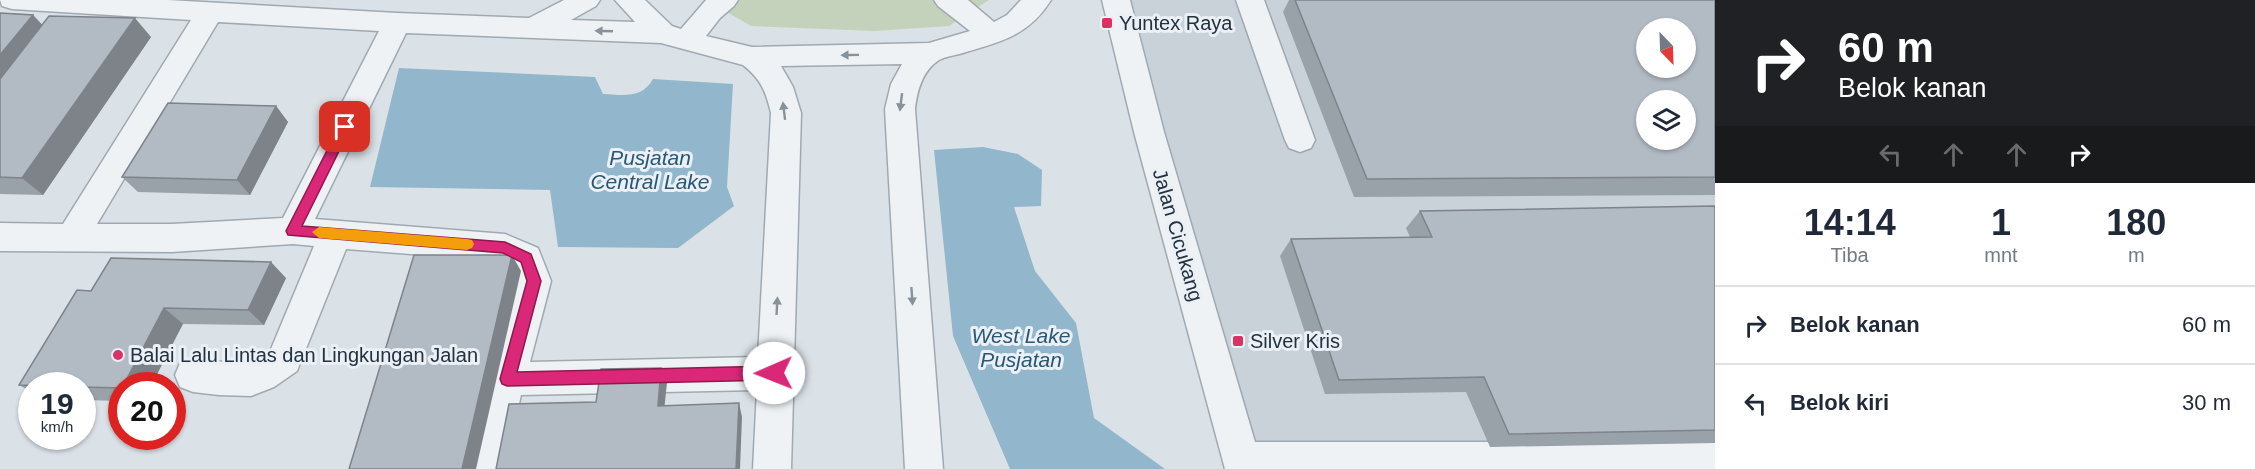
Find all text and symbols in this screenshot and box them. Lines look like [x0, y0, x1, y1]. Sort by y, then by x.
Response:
place label: Yuntex Raya [1119, 12, 1233, 34]
marker: Yuntex Raya [1100, 16, 1114, 30]
north arrow [1636, 18, 1696, 78]
map controls [1636, 18, 1696, 150]
icon: right [1739, 24, 1817, 102]
text: 60 m [1838, 24, 1934, 71]
one-way arrow [594, 26, 613, 36]
one-way arrow [840, 50, 859, 59]
text: Belok kanan [1838, 73, 1987, 103]
button: layers [1636, 90, 1696, 150]
one-way arrow [896, 92, 906, 111]
pin [319, 101, 370, 152]
one-way arrow [779, 101, 789, 120]
icon: arrive [328, 110, 361, 143]
icon: left [1874, 138, 1907, 171]
icon: ahead [1937, 138, 1970, 171]
icon: ahead [2000, 138, 2033, 171]
icon: right [2063, 138, 2096, 171]
water label: Pusjatan Central Lake [590, 146, 710, 193]
street label: Jalan Cicukang [1149, 166, 1207, 304]
text: 14:14 [1804, 202, 1896, 243]
text: 1 [1991, 202, 2011, 243]
text: 180 [2106, 202, 2166, 243]
text: Tiba [1831, 244, 1869, 266]
text: mnt [1984, 244, 2018, 266]
text: m [2128, 244, 2145, 266]
one-way arrow [908, 287, 917, 306]
one-way arrow [773, 296, 782, 315]
icon: right [1739, 309, 1772, 342]
text: Belok kanan [1790, 312, 1920, 337]
text: 60 m [2182, 312, 2231, 337]
water label: West Lake Pusjatan [972, 324, 1070, 371]
place label: Silver Kris [1250, 330, 1340, 352]
marker: Silver Kris [1231, 334, 1245, 348]
position arrow [742, 341, 806, 405]
place label: Balai Lalu Lintas dan Lingkungan Jalan [130, 344, 478, 366]
marker: Balai Lalu Lintas dan Lingkungan Jalan [111, 348, 125, 362]
speed limit sign: 20 [108, 372, 186, 450]
text: 19 [40, 387, 74, 420]
icon: left [1739, 387, 1772, 420]
text: Belok kiri [1790, 390, 1889, 415]
text: 30 m [2182, 390, 2231, 415]
text: km/h [41, 418, 73, 435]

